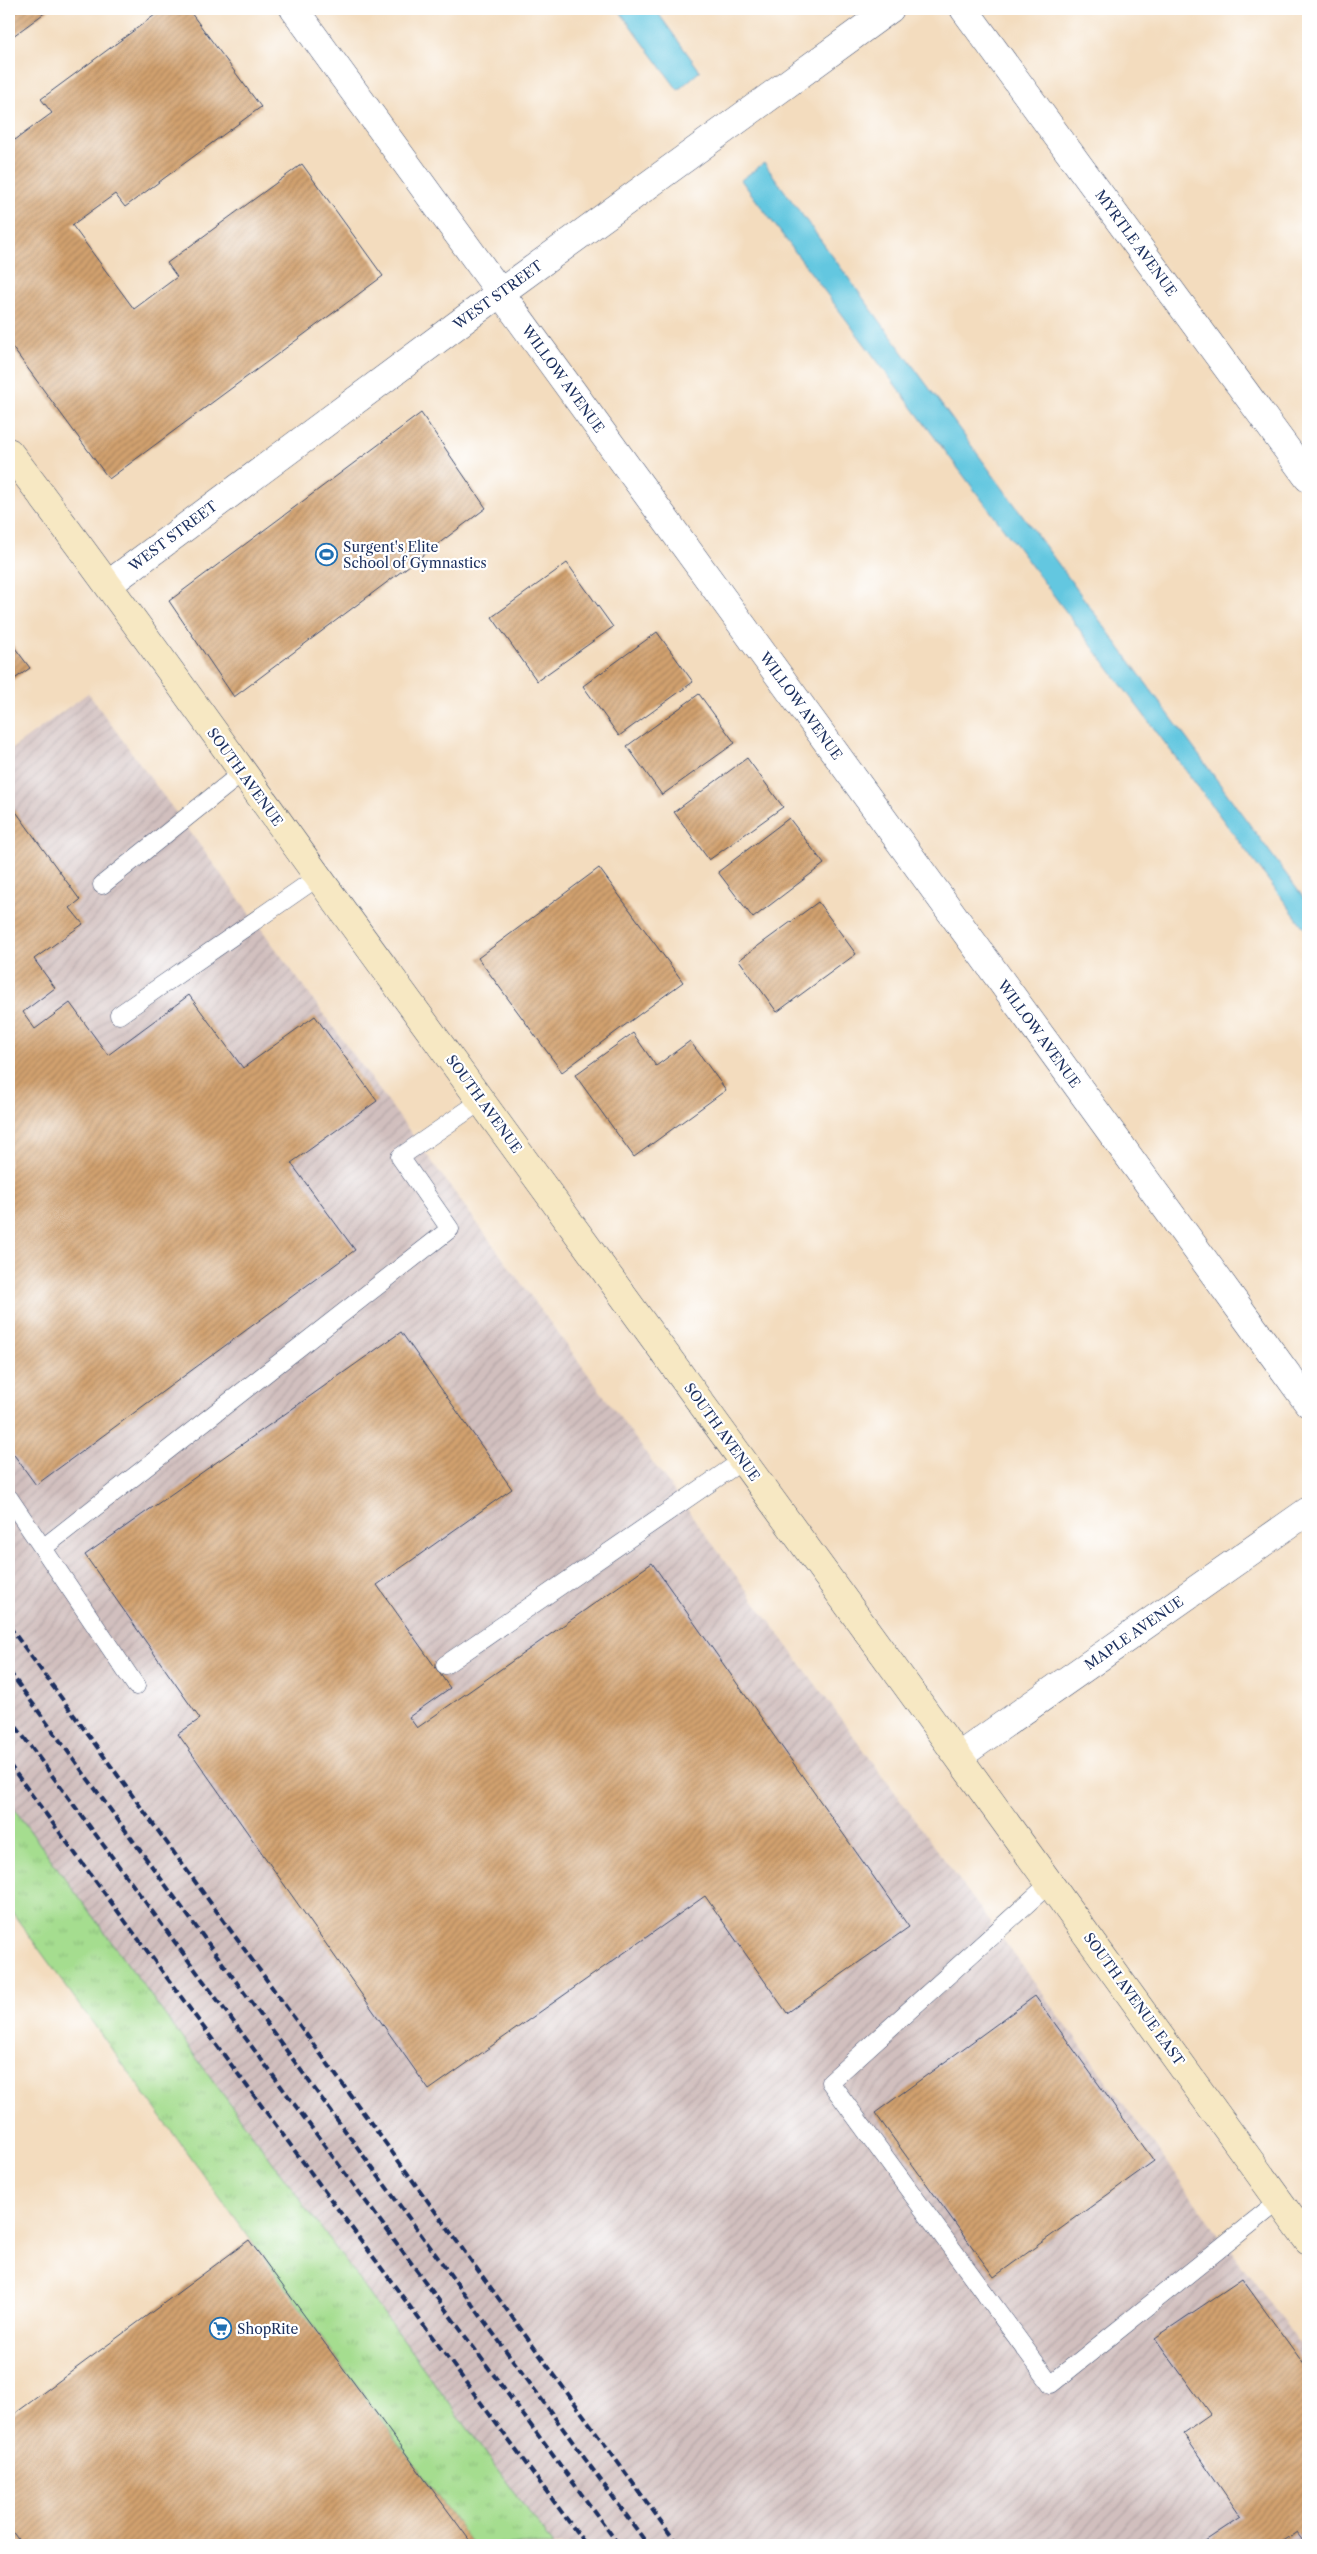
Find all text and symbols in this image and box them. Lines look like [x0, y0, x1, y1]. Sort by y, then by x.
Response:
street label: MYRTLE AVENUE [1091, 186, 1181, 300]
street label: WEST STREET [449, 256, 547, 334]
street label: WILLOW AVENUE [517, 321, 608, 437]
street label: WEST STREET [124, 497, 221, 576]
place label: Surgent's Elite School of Gymnastics [343, 538, 487, 572]
sports icon: Surgent's Elite School of Gymnastics [315, 543, 339, 567]
street label: WILLOW AVENUE [755, 648, 846, 764]
street label: SOUTH AVENUE [203, 724, 287, 830]
street label: WILLOW AVENUE [993, 976, 1084, 1092]
street label: SOUTH AVENUE [442, 1051, 526, 1157]
street label: SOUTH AVENUE [680, 1379, 764, 1485]
street label: MAPLE AVENUE [1081, 1592, 1187, 1674]
street label: SOUTH AVENUE EAST [1080, 1929, 1189, 2069]
supermarket icon: ShopRite [209, 2317, 233, 2341]
place label: ShopRite [237, 2320, 298, 2338]

